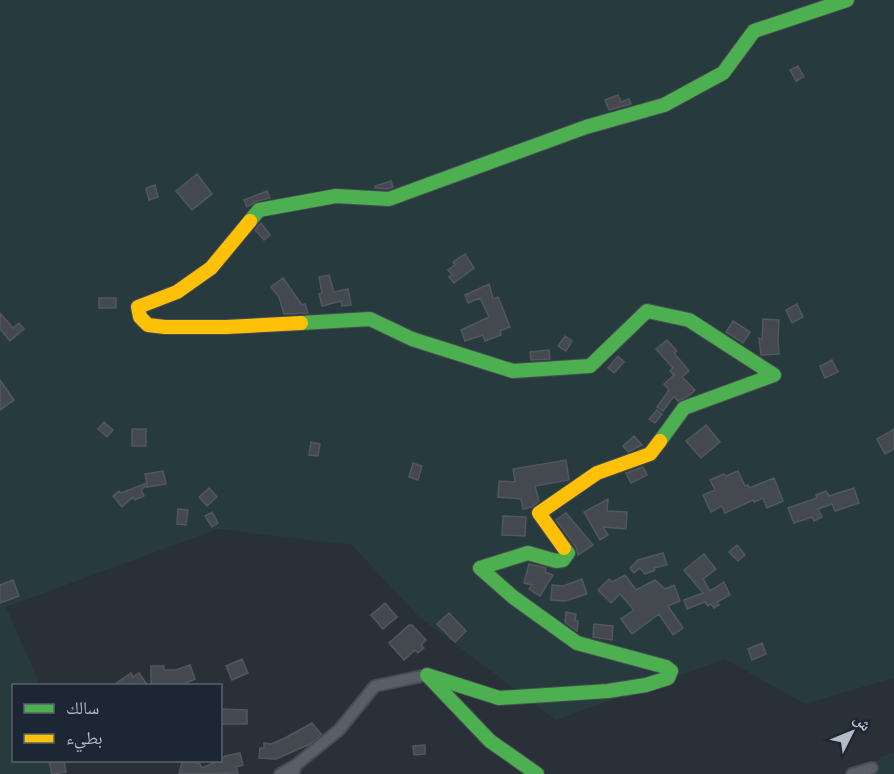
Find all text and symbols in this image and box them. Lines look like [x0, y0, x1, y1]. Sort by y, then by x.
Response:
legend [12, 684, 222, 762]
text: سالك [66, 697, 99, 718]
north arrow [822, 702, 882, 762]
text: ش [850, 709, 876, 735]
text: بطيء [66, 727, 103, 753]

